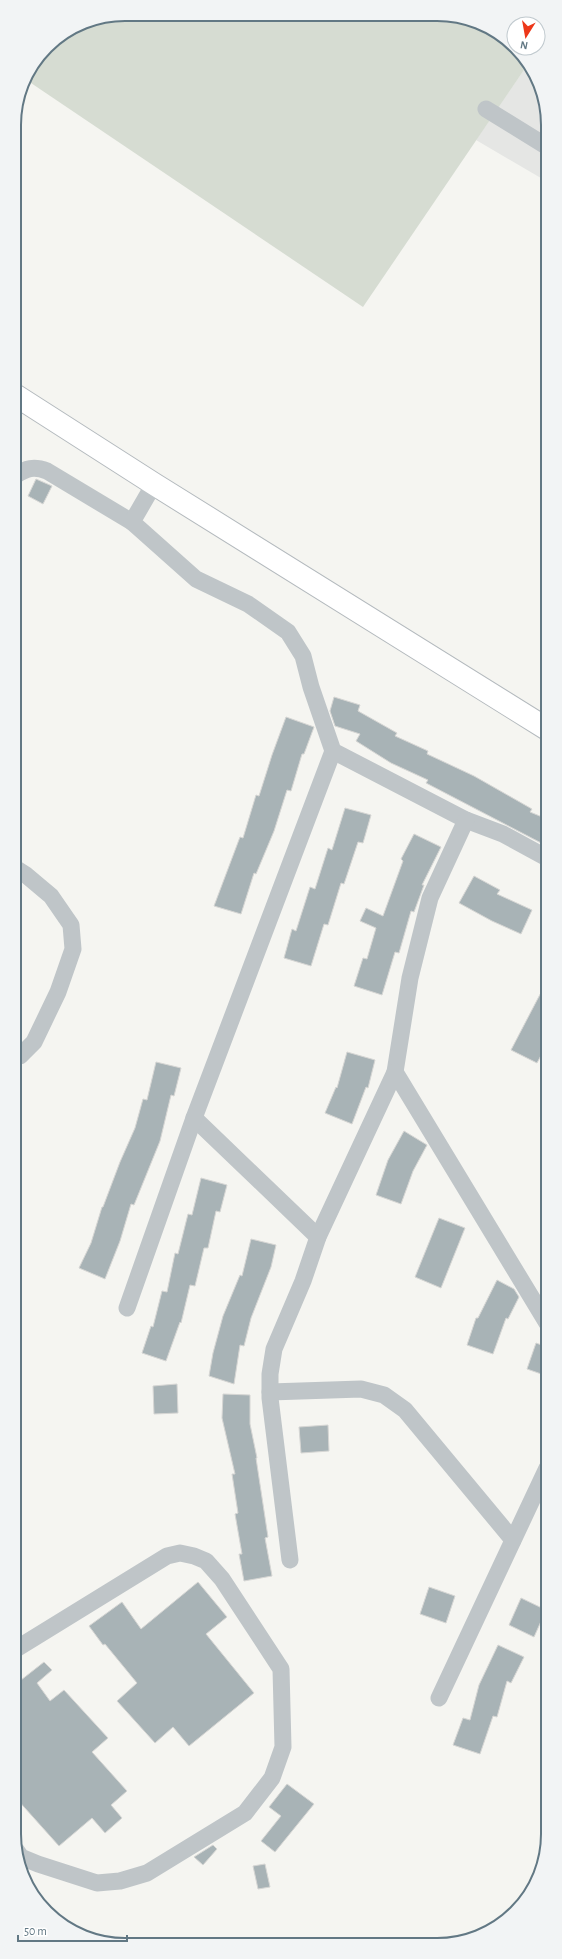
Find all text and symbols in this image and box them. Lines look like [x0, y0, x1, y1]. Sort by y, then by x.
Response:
north arrow [506, 16, 546, 56]
text: N [519, 39, 529, 51]
scale bar [18, 1917, 127, 1943]
text: 50 m [24, 1925, 47, 1937]

